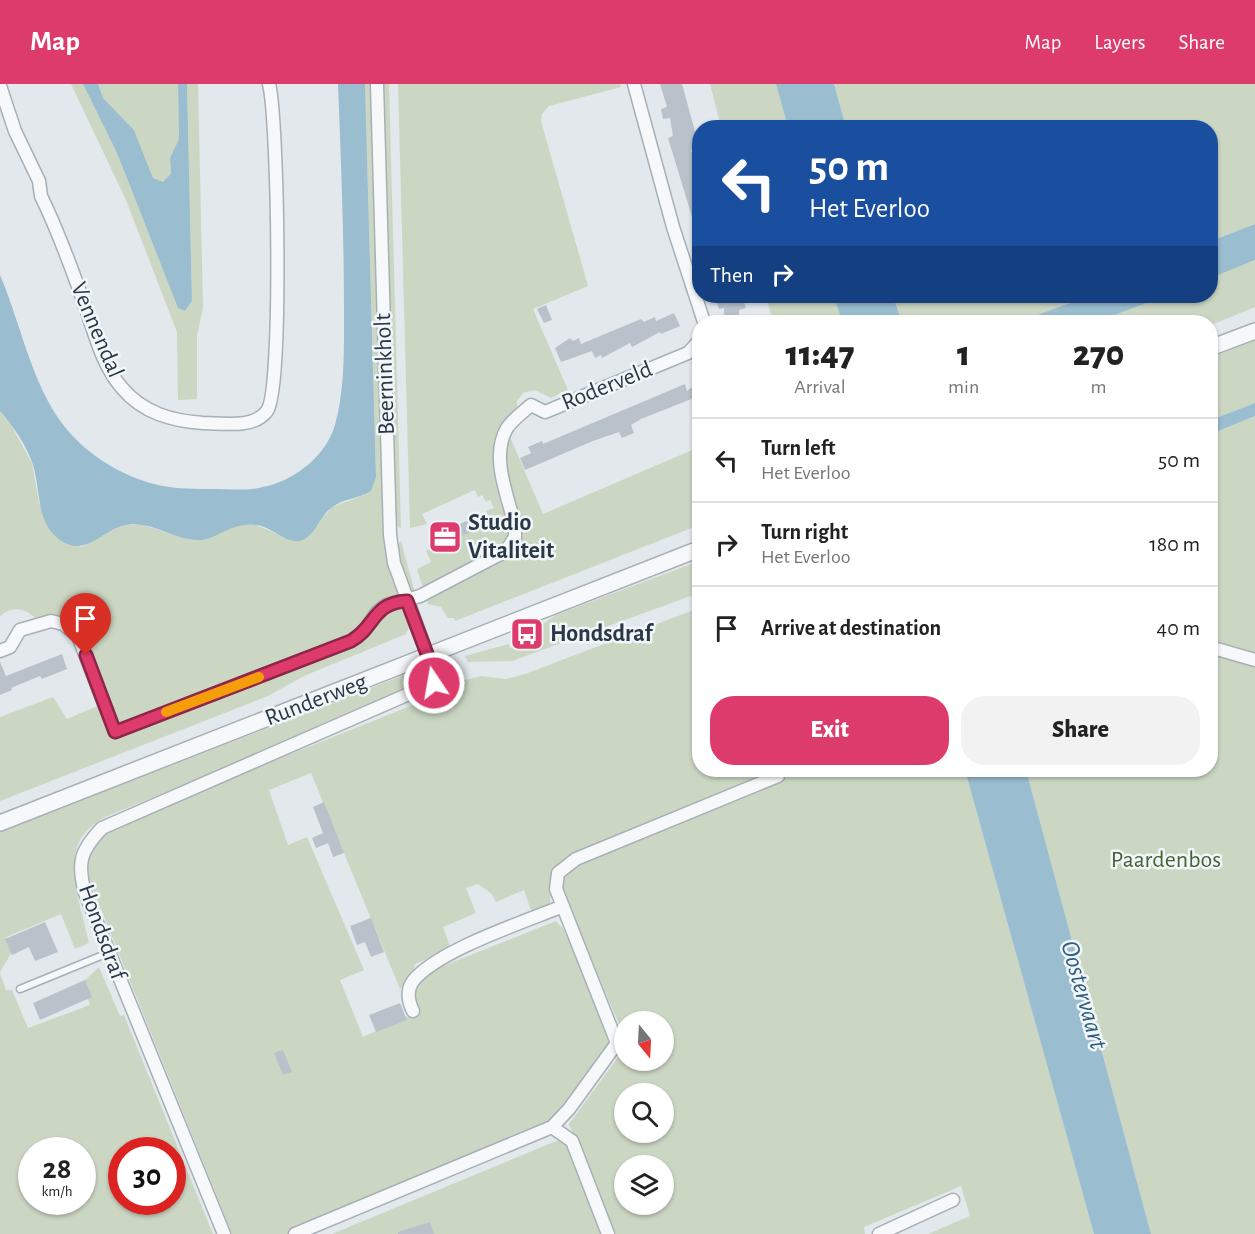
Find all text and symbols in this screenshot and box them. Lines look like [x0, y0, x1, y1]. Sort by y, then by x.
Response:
text: Map [30, 28, 80, 56]
text: Map [1025, 32, 1061, 53]
text: Layers [1094, 32, 1145, 53]
text: Share [1178, 32, 1225, 53]
icon: left [710, 144, 788, 222]
text: 50 m [809, 146, 889, 188]
text: Het Everloo [809, 195, 930, 222]
icon: right [766, 258, 799, 291]
text: Then [710, 264, 754, 286]
street label: Vennendal [66, 279, 128, 381]
street label: Beerninkholt [371, 312, 399, 435]
text: 11:47 [786, 336, 855, 372]
text: 1 [957, 336, 970, 372]
text: 270 [1073, 336, 1124, 372]
street label: Roderveld [558, 357, 656, 415]
text: Arrival [794, 377, 846, 397]
text: min [948, 377, 979, 397]
text: m [1091, 377, 1107, 397]
text: Turn left [761, 437, 835, 459]
icon: left [710, 444, 743, 477]
text: 50 m [1158, 449, 1200, 471]
text: Het Everloo [761, 463, 851, 483]
place label: Studio Vitaliteit [468, 511, 554, 563]
office icon: Studio Vitaliteit [427, 519, 463, 555]
text: Turn right [761, 521, 848, 543]
icon: right [710, 528, 743, 561]
text: 180 m [1149, 533, 1200, 555]
text: Het Everloo [761, 547, 851, 567]
pin [60, 593, 111, 655]
icon: arrive [69, 602, 102, 635]
icon: arrive [710, 612, 743, 645]
bus stop icon: Hondsdraf [509, 616, 545, 652]
text: Arrive at destination [761, 617, 941, 639]
text: 40 m [1157, 617, 1200, 639]
place label: Hondsdraf [550, 622, 655, 646]
position arrow [402, 651, 466, 715]
street label: Runderweg [262, 669, 371, 730]
button: Exit [710, 696, 949, 765]
button: Share [961, 696, 1200, 765]
park label: Paardenbos [1111, 848, 1221, 872]
street label: Hondsdraf [74, 881, 131, 984]
water label: Oostervaart [1056, 938, 1112, 1053]
north arrow [614, 1011, 674, 1071]
map controls [614, 1011, 674, 1215]
button: search [614, 1083, 674, 1143]
speed limit sign: 30 [108, 1137, 186, 1215]
text: 28 [43, 1154, 71, 1184]
button: layers [614, 1155, 674, 1215]
text: km/h [42, 1184, 72, 1199]

